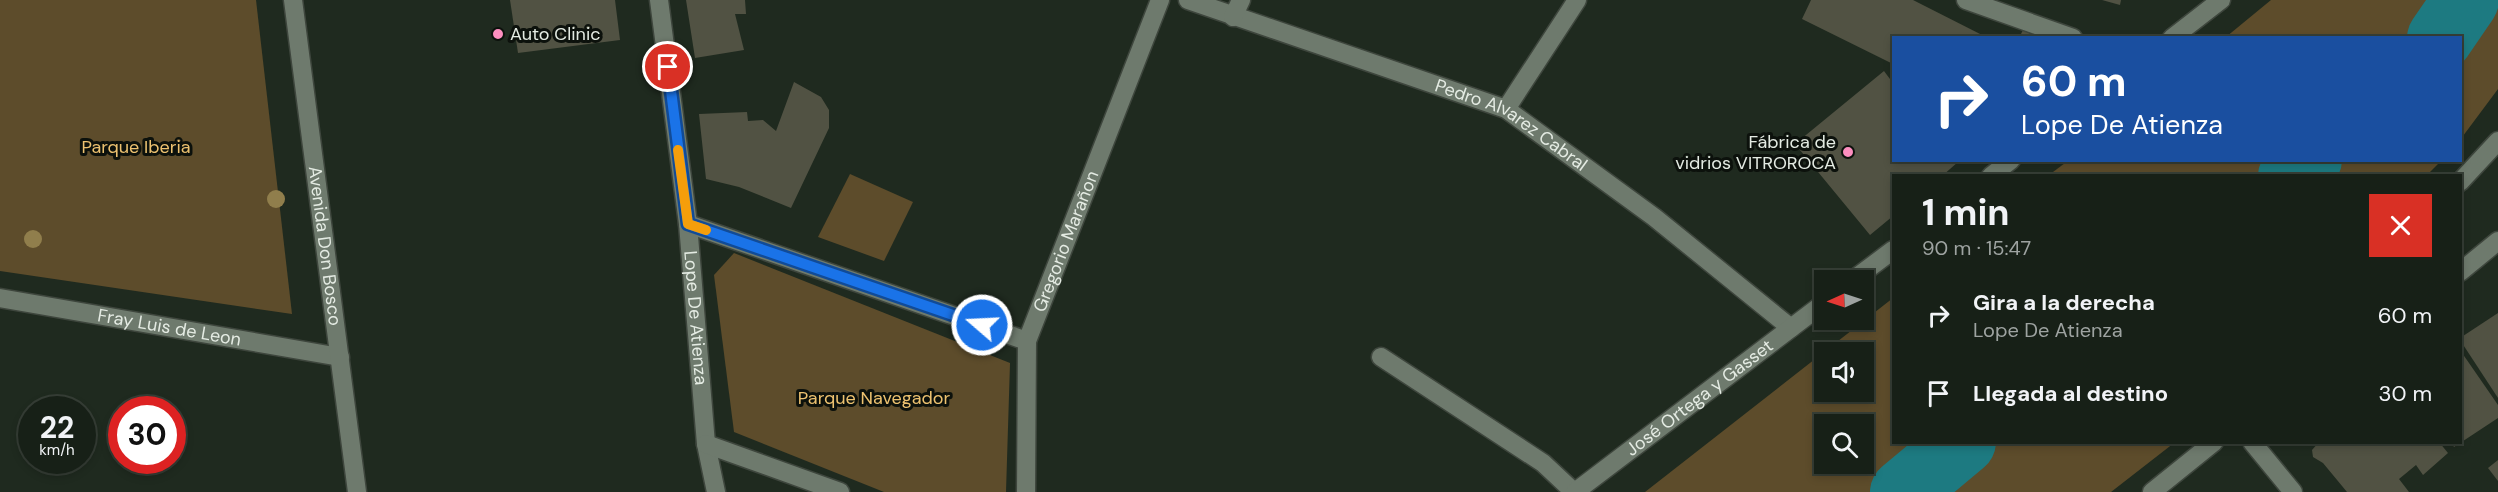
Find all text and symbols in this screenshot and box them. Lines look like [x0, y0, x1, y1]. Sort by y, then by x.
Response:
place label: Auto Clinic [510, 22, 601, 46]
marker: Auto Clinic [491, 27, 505, 41]
pin [642, 41, 693, 92]
icon: arrive [651, 50, 684, 83]
text: 60 m [2021, 54, 2127, 109]
icon: right [1922, 60, 2000, 138]
street label: Pedro Alvarez Cabral [1432, 74, 1592, 176]
text: Lope De Atienza [2021, 107, 2223, 142]
place label: Fábrica de vidrios VITROROCA [1675, 130, 1836, 175]
park label: Parque Iberia [81, 135, 191, 159]
marker: Fábrica de vidrios VITROROCA [1841, 145, 1855, 159]
street label: Avenida Don Bosco [303, 165, 347, 327]
street label: Gregorio Marañon [1027, 167, 1104, 315]
text: 1 min [1922, 189, 2010, 236]
button: close [2369, 194, 2432, 257]
text: 90 m · 15:47 [1922, 235, 2031, 261]
street label: Lope De Atienza [678, 250, 713, 386]
north arrow [1814, 270, 1874, 330]
map controls [1814, 270, 1874, 474]
text: Gira a la derecha [1973, 288, 2155, 317]
position arrow [950, 293, 1014, 357]
icon: right [1922, 299, 1955, 332]
text: 60 m [2378, 301, 2432, 330]
street label: Fray Luis de Leon [96, 303, 243, 352]
text: Lope De Atienza [1973, 317, 2123, 343]
street label: José Ortega y Gasset [1621, 334, 1778, 461]
button: sound [1814, 342, 1874, 402]
icon: arrive [1922, 377, 1955, 410]
text: Llegada al destino [1973, 379, 2168, 408]
text: 30 m [2378, 379, 2432, 408]
park label: Parque Navegador [798, 386, 950, 410]
speed limit sign: 30 [108, 396, 186, 474]
text: 22 [40, 408, 74, 447]
button: search [1814, 414, 1874, 474]
text: km/h [39, 440, 75, 460]

